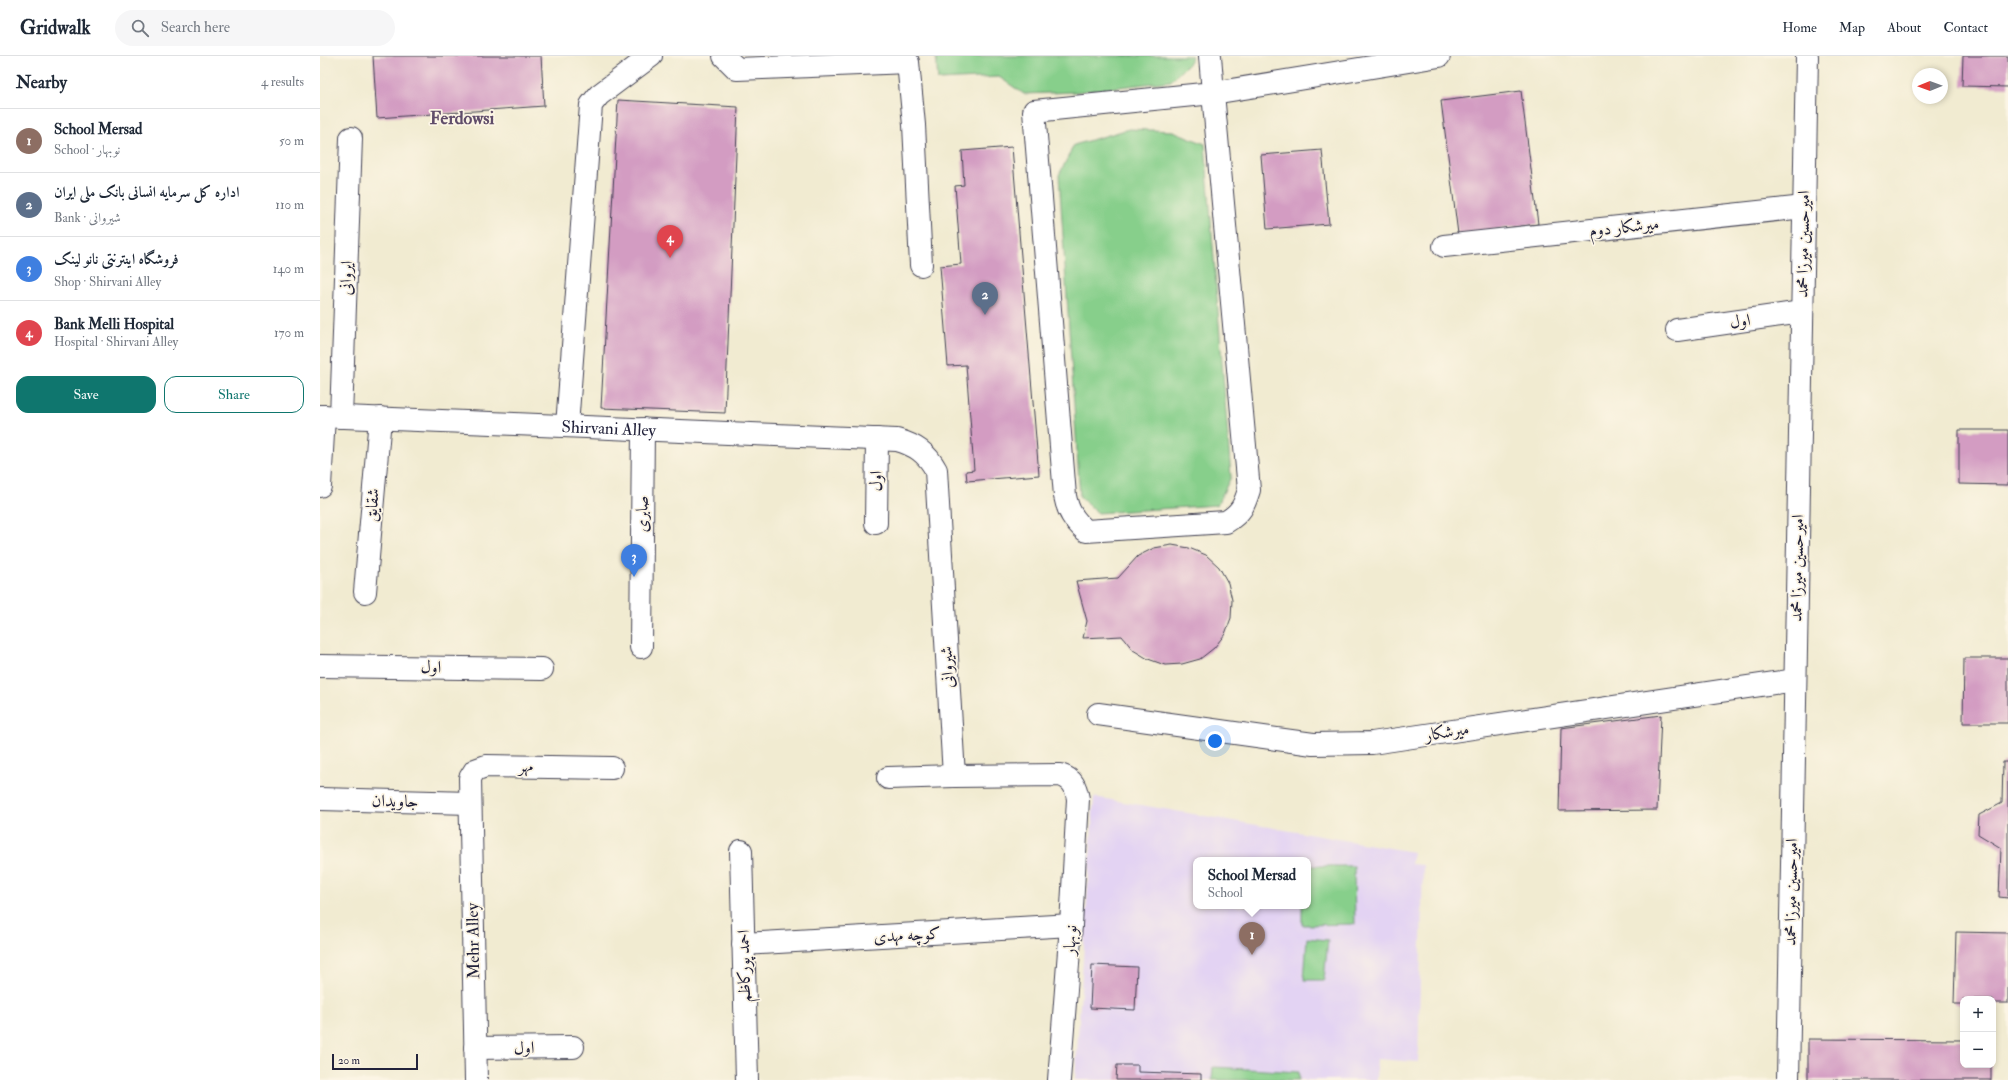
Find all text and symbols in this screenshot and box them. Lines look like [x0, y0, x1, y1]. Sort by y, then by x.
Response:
search box [115, 10, 395, 46]
text: Gridwalk [20, 16, 91, 40]
icon: search [129, 17, 151, 39]
text: Search here [161, 18, 230, 37]
text: Home [1782, 19, 1817, 36]
text: Map [1839, 19, 1865, 36]
text: About [1887, 19, 1921, 36]
text: Contact [1943, 19, 1988, 36]
north arrow [1912, 68, 1948, 104]
text: Nearby [16, 72, 67, 93]
text: 4 results [261, 74, 304, 90]
district label: Ferdowsi [430, 107, 494, 130]
text: School Mersad [54, 120, 142, 139]
text: 1 [27, 133, 31, 149]
text: 50 m [279, 133, 304, 149]
text: School · نوبهار [54, 142, 120, 158]
text: اداره کل سرمایه انسانی بانک ملی ایران [54, 183, 239, 202]
street label: امیرحسین میرزا محمد [1792, 190, 1814, 298]
text: 2 [26, 197, 32, 213]
text: 110 m [275, 197, 304, 213]
text: Bank · شیروانی [54, 210, 121, 226]
street label: میرشکار دوم [1588, 213, 1660, 245]
pin: 4 [657, 225, 683, 258]
text: فروشگاه اینترنتی نانو لینک [54, 250, 179, 269]
street label: ایروانی [335, 260, 357, 296]
text: 3 [27, 261, 32, 277]
text: 140 m [273, 261, 304, 277]
text: Shop · Shirvani Alley [54, 274, 161, 290]
pin: 2 [972, 282, 998, 315]
street label: اول [1728, 309, 1752, 333]
text: Bank Melli Hospital [54, 315, 174, 334]
text: 4 [25, 325, 33, 341]
text: 170 m [274, 325, 304, 341]
text: Hospital · Shirvani Alley [54, 334, 178, 350]
button: Save [16, 376, 156, 413]
button: Share [164, 376, 304, 413]
street label: Shirvani Alley [561, 416, 657, 441]
street label: اول [865, 470, 887, 492]
street label: شقایق [360, 487, 384, 523]
street label: صابری [631, 495, 653, 533]
street label: امیرحسین میرزا محمد [1786, 514, 1808, 622]
pin: 3 [621, 544, 647, 577]
street label: شیروانی [935, 645, 959, 689]
street label: اول [420, 656, 442, 678]
street label: میرشکار [1421, 718, 1471, 746]
your location [1205, 731, 1225, 751]
street label: مهر [516, 755, 534, 777]
street label: جاویدان [371, 790, 419, 812]
street label: امیرحسین میرزا محمد [1780, 838, 1802, 946]
popup [1193, 857, 1311, 909]
text: School Mersad [1208, 866, 1296, 885]
text: School [1208, 885, 1243, 901]
street label: Mehr Alley [462, 902, 485, 979]
pin: 1 [1239, 922, 1265, 955]
street label: کوچه مهدی [873, 923, 941, 948]
street label: نوبهار [1058, 924, 1082, 958]
street label: احمد پورکاظم [733, 929, 760, 1003]
map controls [1960, 996, 1996, 1068]
button: + [1960, 996, 1996, 1032]
button: − [1960, 1032, 1996, 1068]
street label: اول [514, 1037, 535, 1058]
scale bar [332, 1052, 418, 1071]
text: 20 m [338, 1054, 360, 1067]

